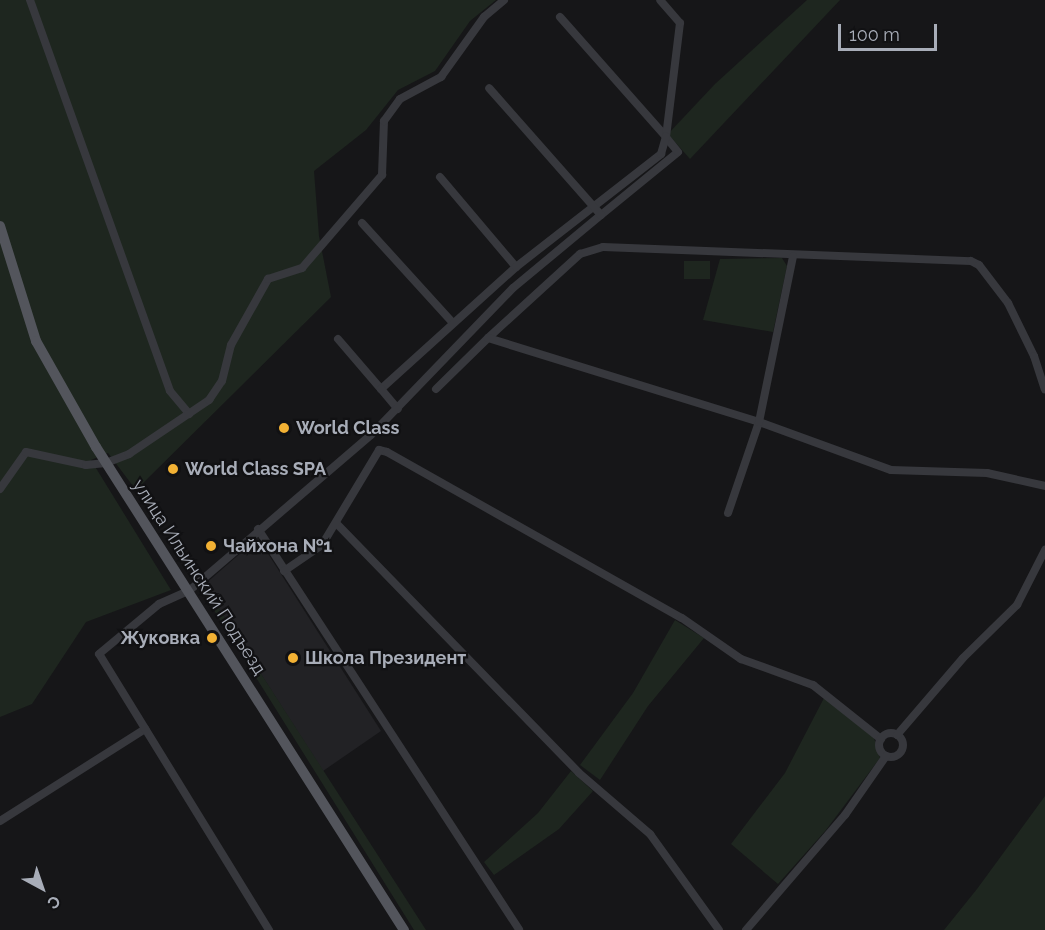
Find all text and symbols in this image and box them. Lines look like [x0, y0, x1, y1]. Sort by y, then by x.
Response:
scale bar [841, 12, 940, 50]
text: 100 m [849, 24, 900, 45]
place label: World Class [296, 417, 399, 439]
marker: World Class [277, 421, 291, 435]
place label: World Class SPA [185, 458, 326, 480]
marker: World Class SPA [166, 462, 180, 476]
street label: улица Ильинский Подъезд [128, 475, 270, 679]
place label: Чайхона №1 [223, 535, 332, 557]
marker: Чайхона №1 [204, 539, 218, 553]
place label: Жуковка [120, 627, 200, 649]
marker: Жуковка [205, 631, 219, 645]
place label: Школа Президент [305, 647, 466, 669]
marker: Школа Президент [286, 651, 300, 665]
north arrow [12, 858, 72, 918]
text: С [44, 891, 64, 913]

